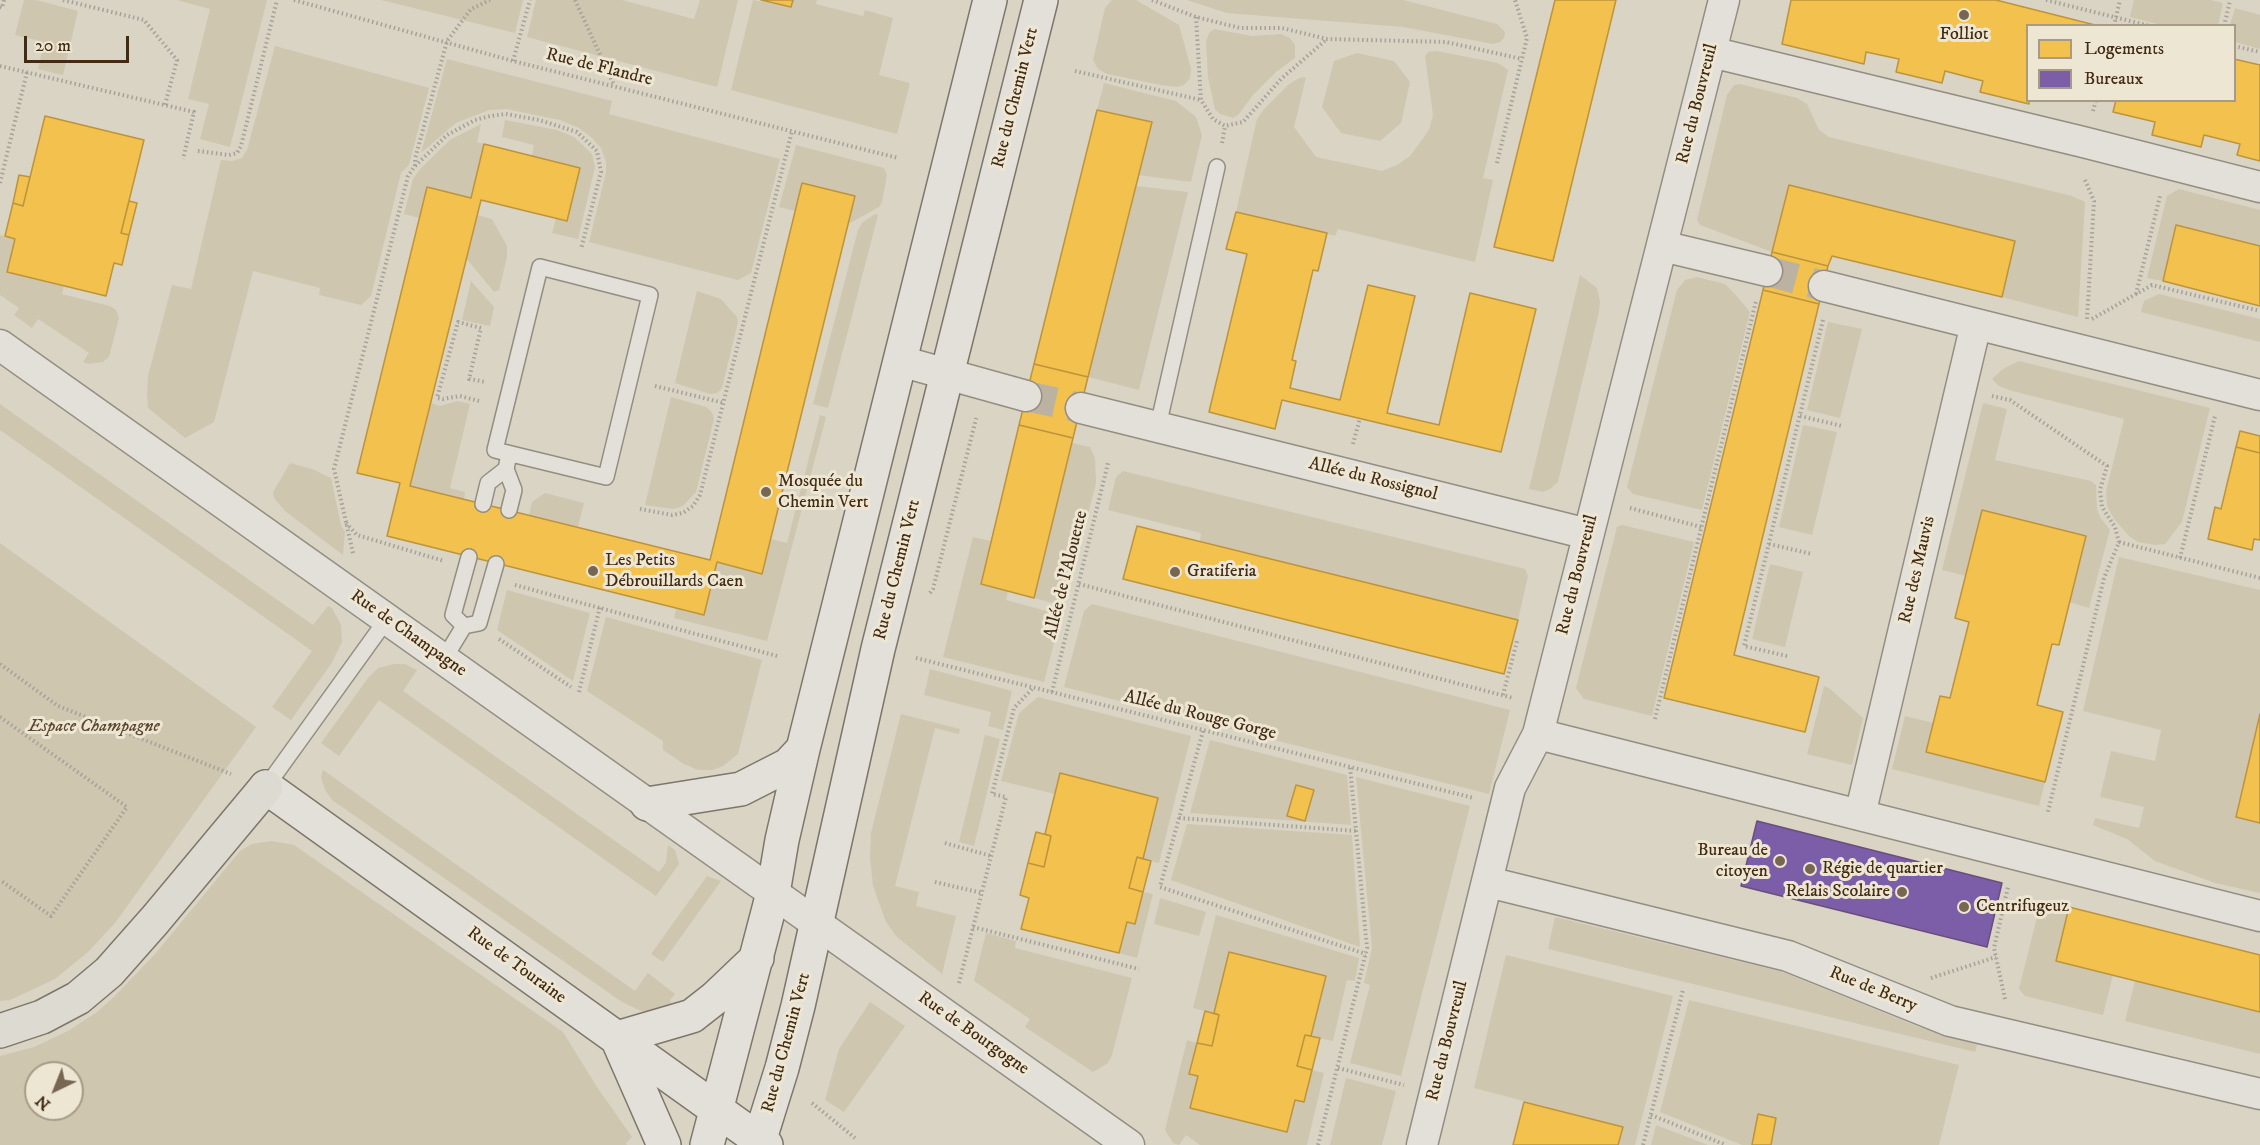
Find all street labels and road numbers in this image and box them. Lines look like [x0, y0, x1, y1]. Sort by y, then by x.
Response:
street label: Rue du Chemin Vert [988, 25, 1044, 171]
street label: Rue du Bouvreuil [1673, 42, 1723, 166]
street label: Rue de Flandre [544, 44, 654, 92]
street label: Allée du Rossignol [1306, 454, 1440, 506]
street label: Rue du Chemin Vert [870, 497, 926, 643]
street label: Allée de l'Alouette [1041, 509, 1093, 641]
street label: Rue du Bouvreuil [1553, 513, 1603, 637]
street label: Rue des Mauvis [1895, 514, 1941, 626]
street label: Rue de Champagne [346, 586, 470, 682]
street label: Allée du Rouge Gorge [1122, 687, 1278, 745]
street label: Rue de Touraine [462, 923, 570, 1009]
street label: Rue de Berry [1826, 963, 1920, 1017]
street label: Rue du Chemin Vert [758, 971, 816, 1115]
street label: Rue du Bouvreuil [1423, 979, 1473, 1103]
street label: Rue de Bourgogne [913, 988, 1033, 1080]

